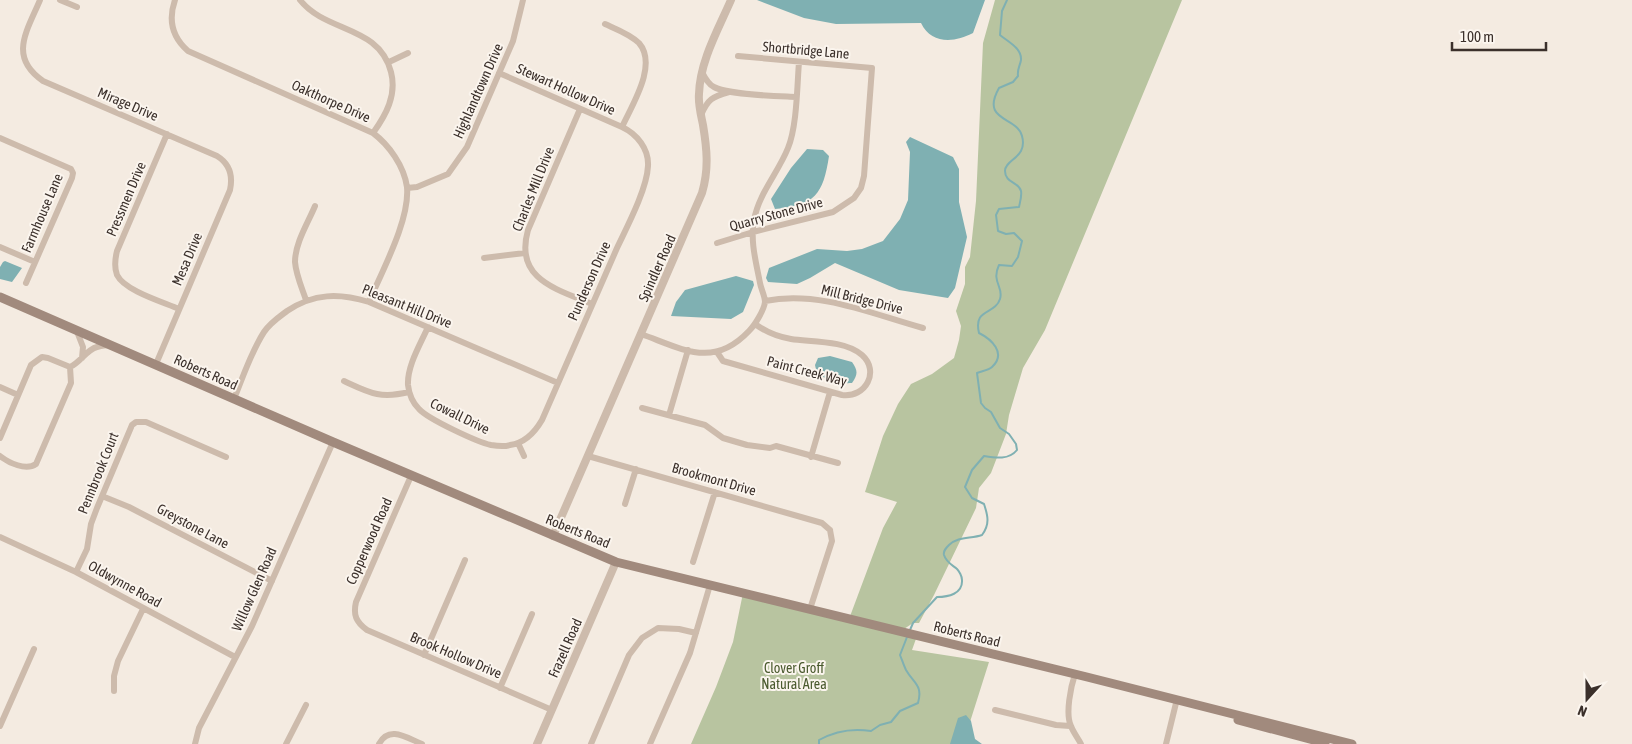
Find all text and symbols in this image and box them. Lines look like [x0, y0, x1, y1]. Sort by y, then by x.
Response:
scale bar [1452, 20, 1546, 52]
text: 100 m [1460, 28, 1494, 45]
street label: Shortbridge Lane [762, 38, 850, 62]
street label: Highlandtown Drive [450, 41, 506, 141]
street label: Stewart Hollow Drive [514, 60, 618, 118]
street label: Oakthorpe Drive [289, 77, 373, 125]
street label: Mirage Drive [95, 84, 161, 124]
street label: Charles Mill Drive [509, 144, 557, 234]
street label: Pressmen Drive [103, 159, 149, 239]
street label: Farmhouse Lane [18, 171, 66, 255]
street label: Quarry Stone Drive [728, 194, 824, 234]
street label: Mesa Drive [169, 230, 205, 288]
street label: Spindler Road [635, 232, 679, 304]
street label: Punderson Drive [564, 239, 614, 323]
street label: Pleasant Hill Drive [360, 281, 454, 331]
street label: Mill Bridge Drive [819, 281, 905, 317]
street label: Roberts Road [172, 351, 240, 393]
street label: Paint Creek Way [765, 353, 849, 389]
street label: Cowall Drive [428, 395, 492, 437]
street label: Pennbrook Court [74, 430, 122, 516]
street label: Brookmont Drive [670, 459, 758, 499]
street label: Copperwood Road [343, 495, 395, 587]
street label: Greystone Lane [154, 500, 232, 552]
street label: Roberts Road [543, 511, 613, 551]
street label: Willow Glen Road [228, 545, 280, 633]
street label: Oldwynne Road [86, 557, 164, 611]
street label: Frazell Road [545, 616, 585, 680]
street label: Roberts Road [932, 618, 1002, 650]
street label: Brook Hollow Drive [408, 629, 504, 681]
park label: Clover Groff Natural Area [761, 660, 827, 692]
north arrow [1562, 674, 1612, 724]
text: N [1576, 702, 1589, 720]

